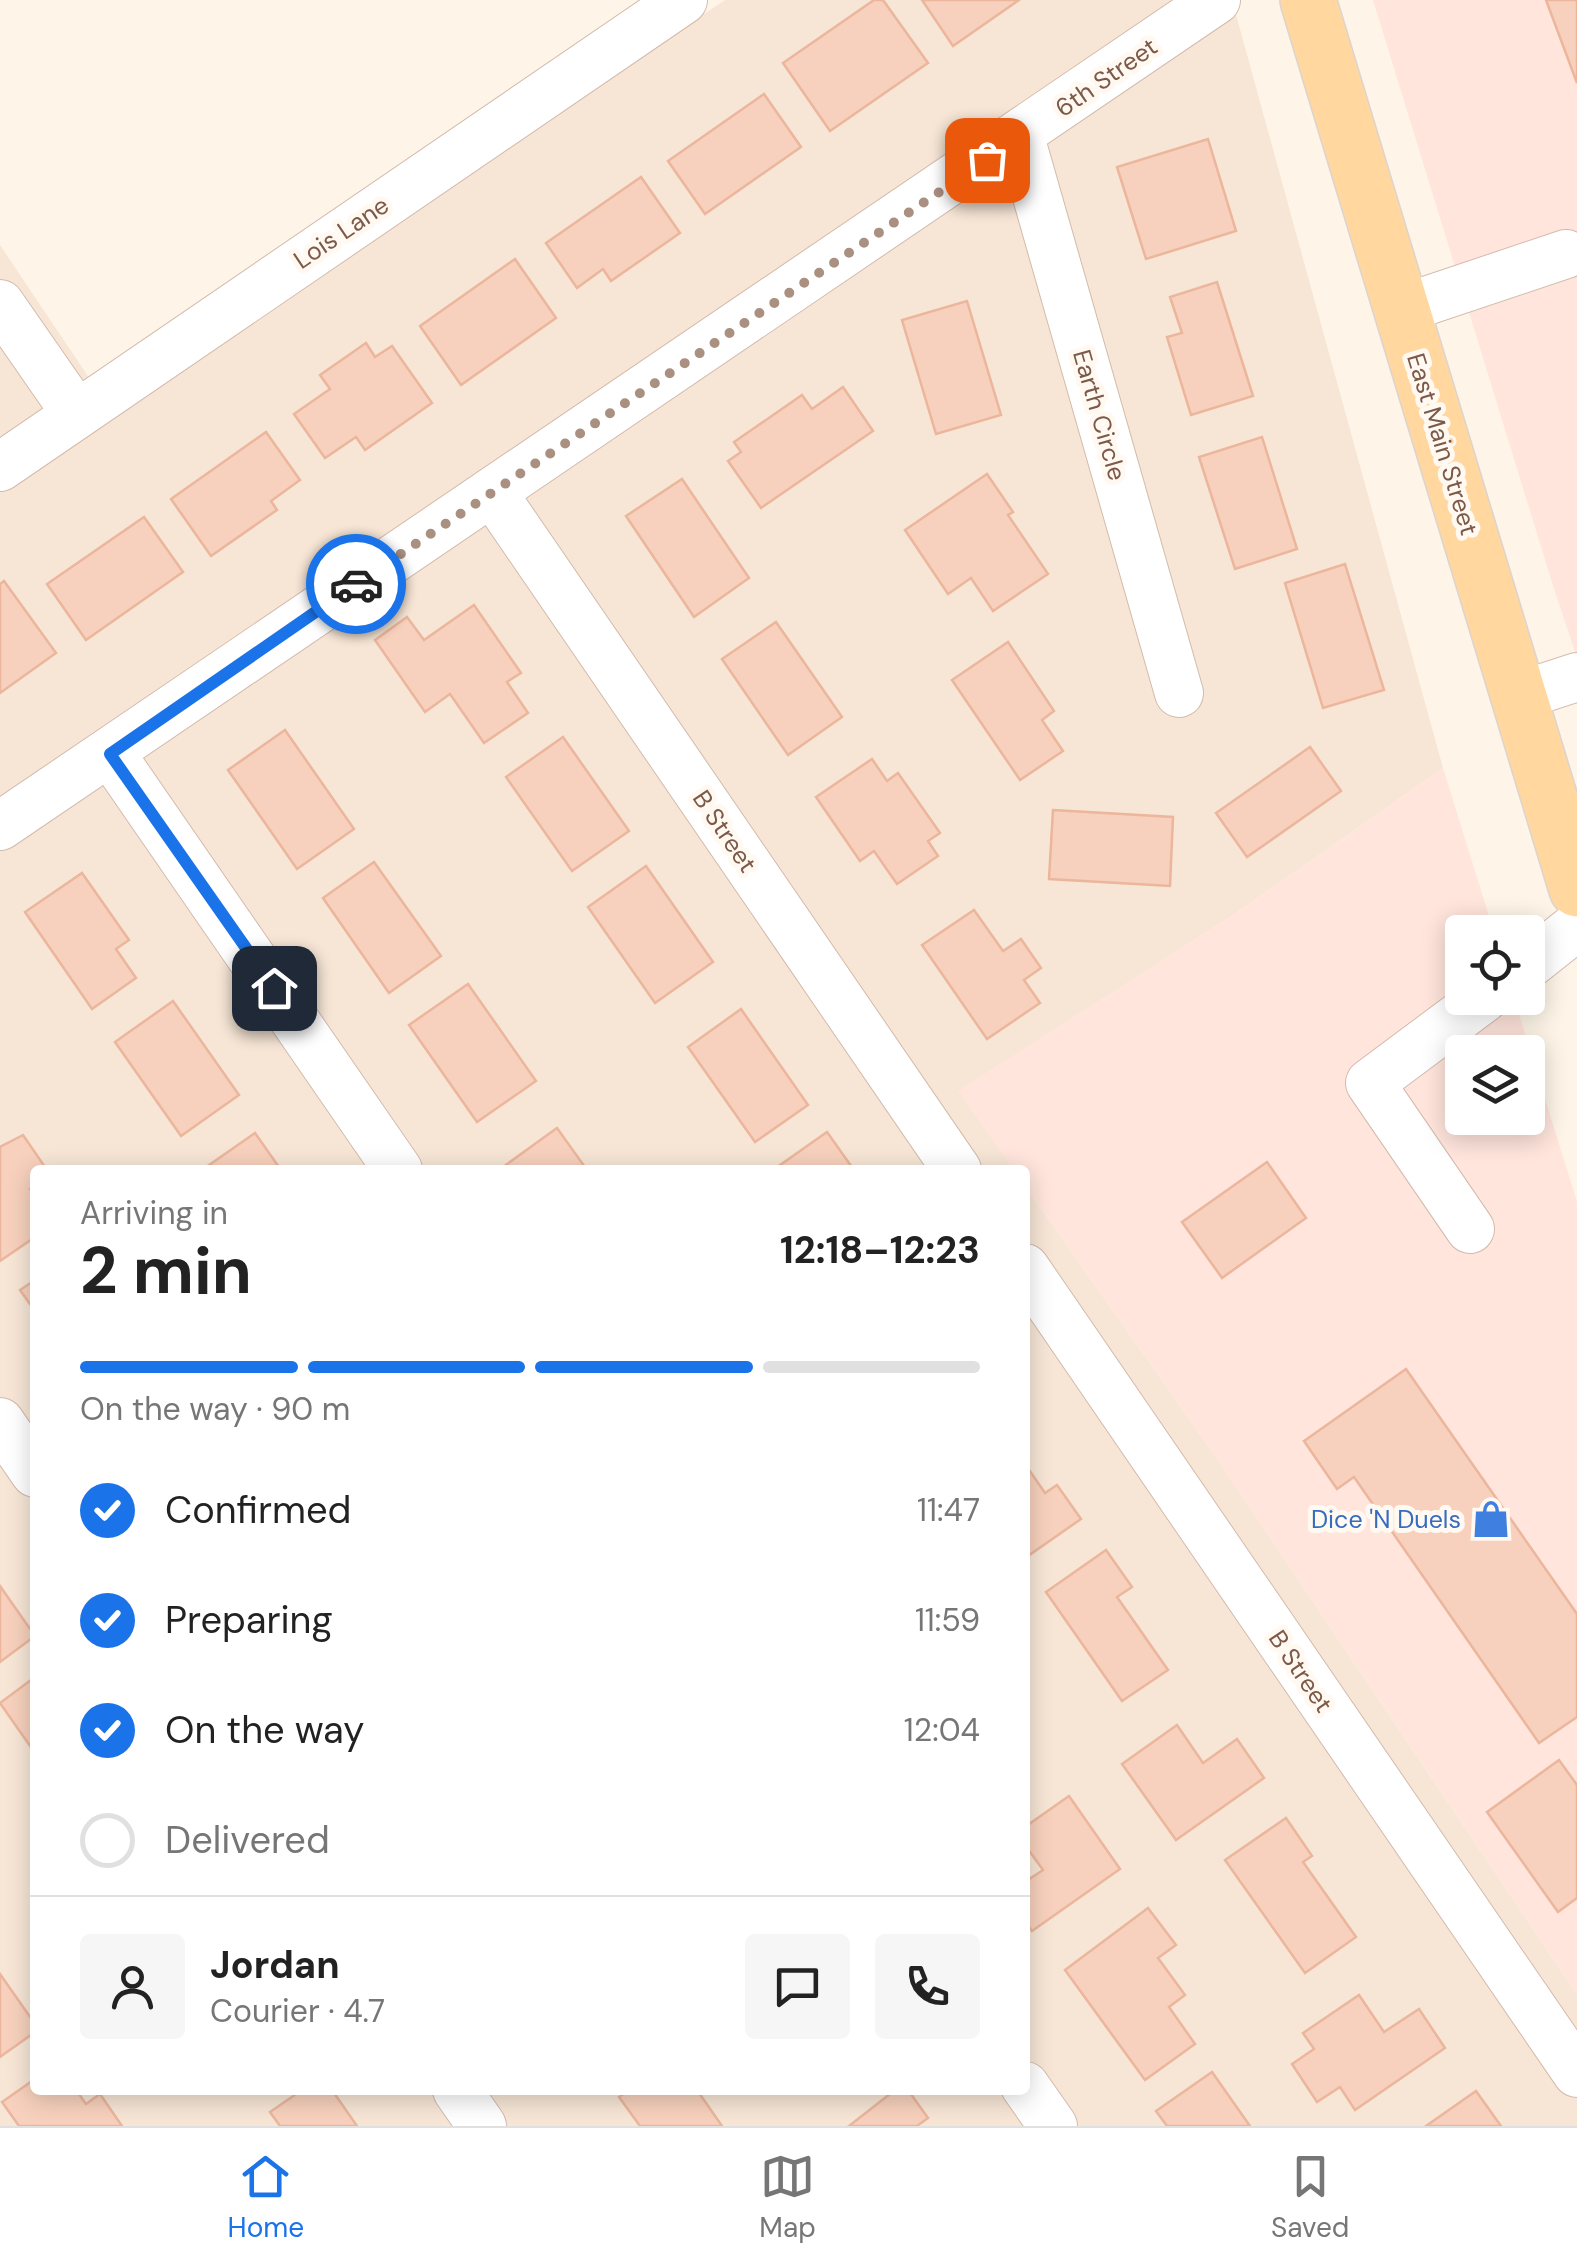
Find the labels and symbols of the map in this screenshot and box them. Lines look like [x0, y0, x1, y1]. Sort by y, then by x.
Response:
street label: 6th Street [1049, 30, 1164, 125]
pin [945, 118, 1030, 203]
street label: Lois Lane [287, 189, 395, 276]
street label: Earth Circle [1065, 346, 1134, 484]
street label: East Main Street [1399, 349, 1486, 539]
courier [306, 534, 406, 634]
street label: B Street [685, 784, 764, 879]
pin [232, 946, 317, 1031]
shop icon: Dice 'N Duels [1470, 1498, 1512, 1540]
place label: Dice 'N Duels [1311, 1503, 1461, 1536]
street label: B Street [1261, 1624, 1340, 1719]

